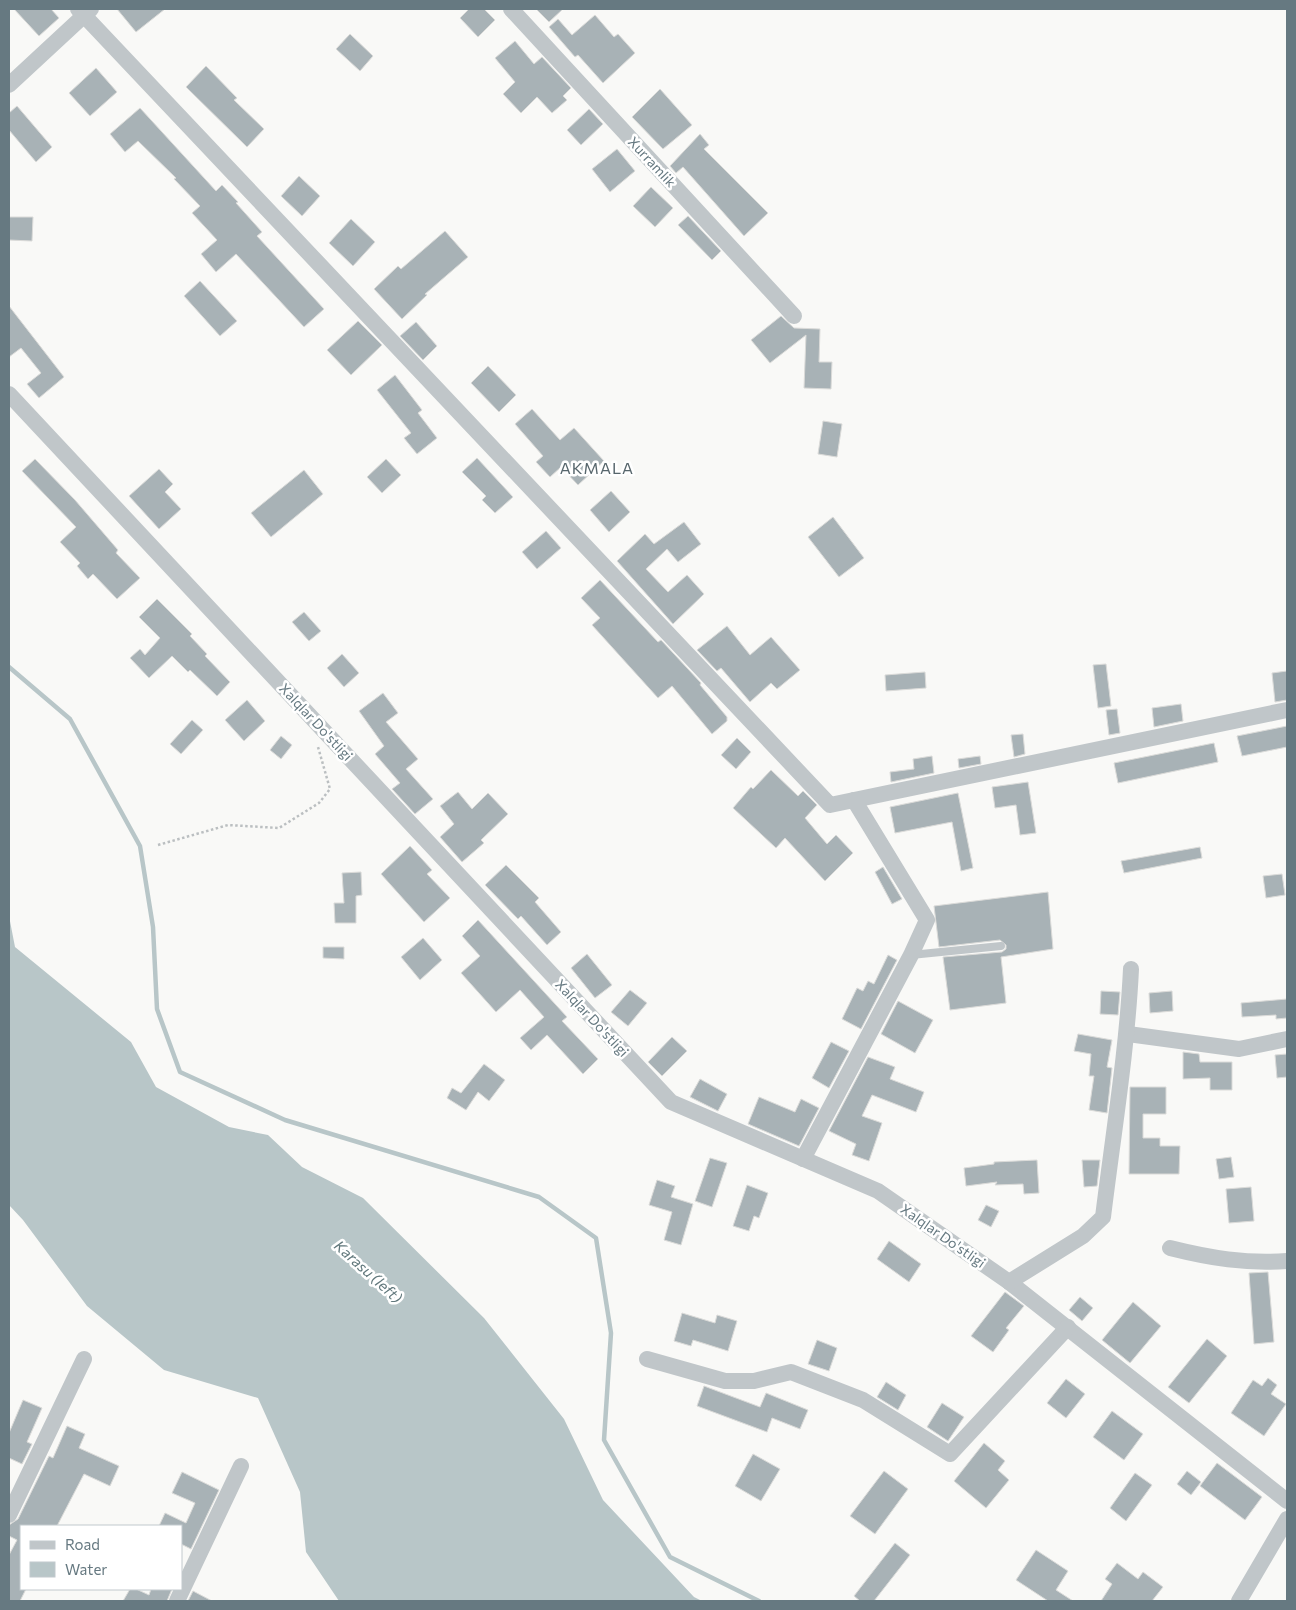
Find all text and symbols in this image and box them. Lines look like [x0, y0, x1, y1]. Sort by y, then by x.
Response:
street label: Xurramlik [625, 133, 680, 191]
district label: AKMALA [560, 458, 634, 477]
street label: Xalqlar Do'stligi [276, 679, 357, 764]
street label: Xalqlar Do'stligi [552, 975, 633, 1060]
street label: Xalqlar Do'stligi [898, 1200, 989, 1271]
water label: Karasu (left) [331, 1236, 406, 1306]
legend [20, 1525, 182, 1590]
text: Road [65, 1535, 100, 1553]
text: Water [65, 1560, 107, 1578]

